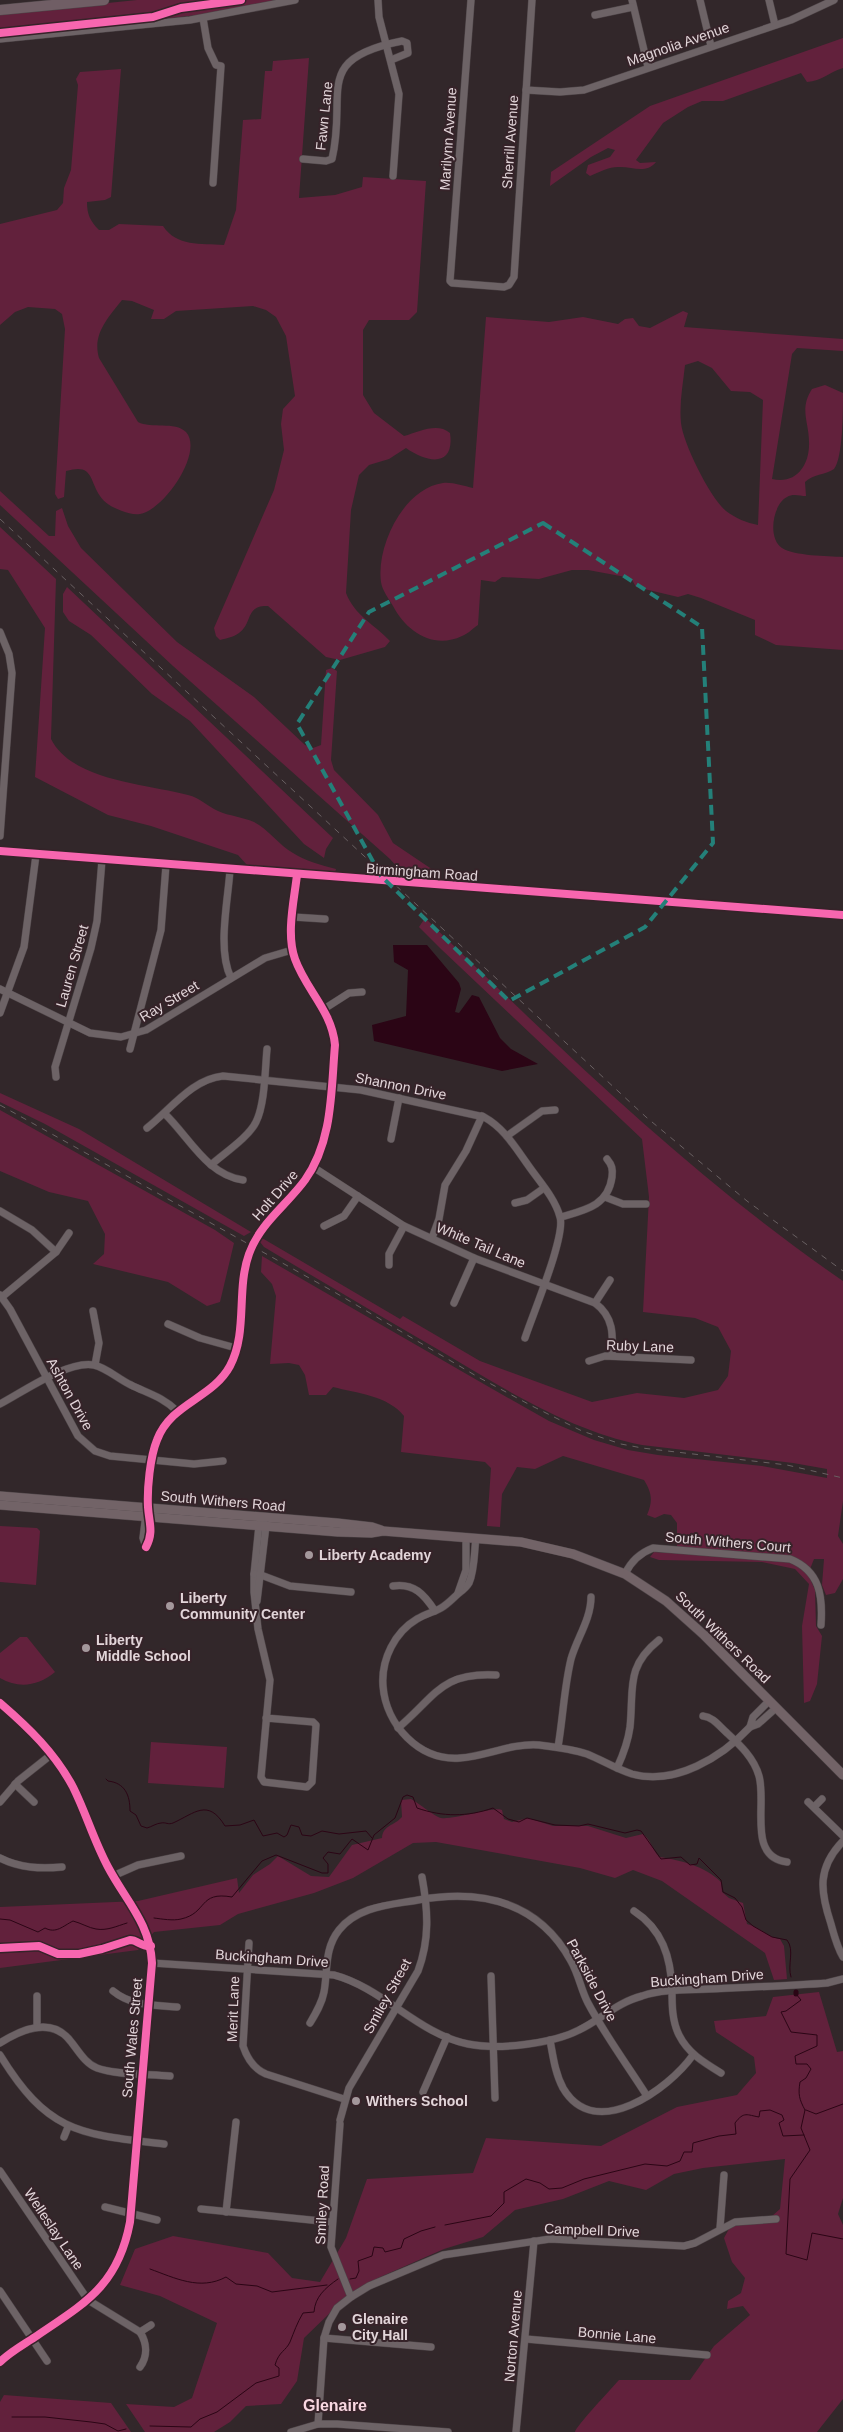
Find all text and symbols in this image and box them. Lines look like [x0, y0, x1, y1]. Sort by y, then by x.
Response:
street label: Magnolia Avenue [625, 19, 731, 69]
street label: Fawn Lane [312, 81, 336, 151]
street label: Marilynn Avenue [436, 87, 460, 191]
street label: Sherrill Avenue [499, 94, 521, 189]
street label: Birmingham Road [366, 860, 478, 884]
street label: Lauren Street [53, 923, 91, 1009]
street label: Ray Street [137, 977, 202, 1025]
street label: Shannon Drive [354, 1069, 448, 1103]
street label: Holt Drive [249, 1166, 301, 1223]
street label: White Tail Lane [434, 1219, 528, 1271]
street label: Ruby Lane [606, 1337, 674, 1355]
street label: Ashton Drive [44, 1355, 97, 1433]
street label: South Withers Road [160, 1488, 286, 1514]
street label: South Withers Court [665, 1529, 792, 1555]
place label: Liberty Academy [319, 1547, 432, 1563]
marker: Liberty Academy [303, 1549, 315, 1561]
street label: South Withers Road [672, 1588, 774, 1686]
place label: Liberty Community Center [180, 1590, 306, 1622]
marker: Liberty Community Center [164, 1600, 176, 1612]
place label: Liberty Middle School [96, 1632, 191, 1664]
marker: Liberty Middle School [80, 1642, 92, 1654]
street label: Parkside Drive [564, 1936, 621, 2024]
street label: Buckingham Drive [215, 1946, 329, 1970]
street label: Smiley Street [360, 1956, 414, 2036]
street label: Buckingham Drive [650, 1966, 764, 1990]
street label: Merit Lane [224, 1975, 242, 2042]
street label: South Wales Street [119, 1977, 145, 2099]
place label: Withers School [366, 2093, 468, 2109]
marker: Withers School [350, 2095, 362, 2107]
street label: Smiley Road [312, 2165, 332, 2245]
street label: Welleslay Lane [21, 2185, 87, 2273]
street label: Campbell Drive [544, 2220, 640, 2240]
street label: Norton Avenue [501, 2289, 525, 2383]
place label: Glenaire City Hall [352, 2311, 408, 2343]
marker: Glenaire City Hall [336, 2321, 348, 2333]
street label: Bonnie Lane [577, 2324, 657, 2346]
district label: Glenaire [303, 2397, 367, 2414]

